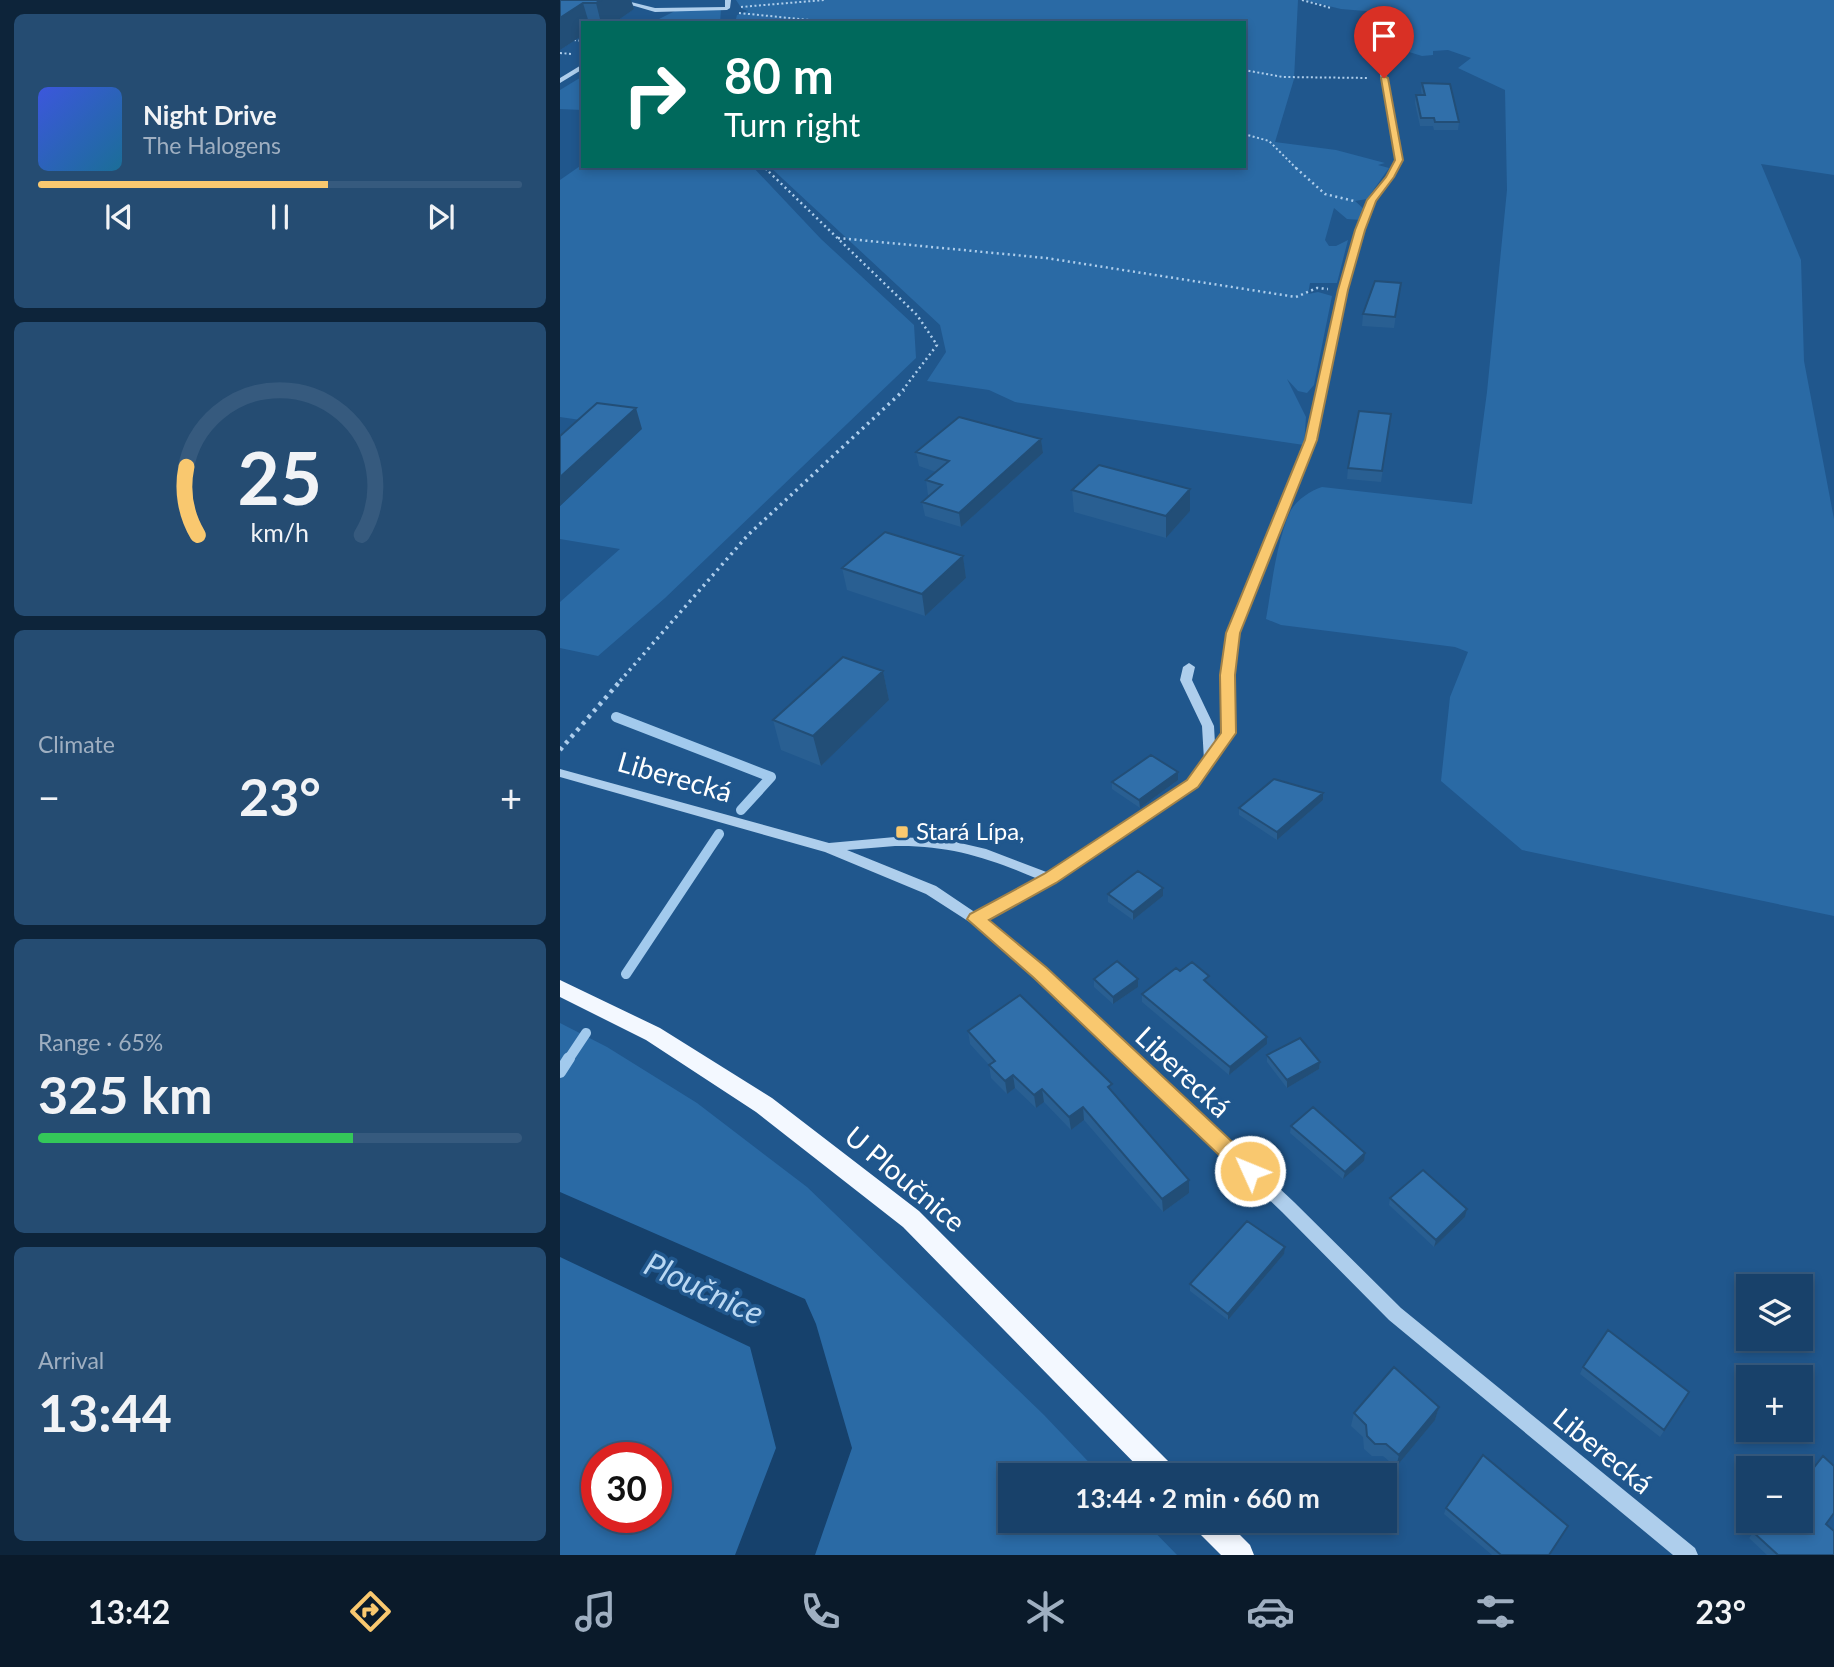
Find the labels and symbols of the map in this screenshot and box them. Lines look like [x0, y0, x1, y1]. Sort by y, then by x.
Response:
pin [1354, 6, 1414, 78]
street label: Liberecká [614, 744, 736, 809]
place label: Stará Lípa, [916, 816, 1025, 845]
marker: Stará Lípa, [894, 824, 910, 840]
street label: Liberecká [1129, 1019, 1238, 1124]
street label: U Ploučnice [839, 1118, 973, 1238]
position arrow [1213, 1134, 1287, 1208]
water label: Ploučnice [639, 1243, 770, 1332]
street label: Liberecká [1547, 1400, 1660, 1500]
speed limit sign: 30 [581, 1442, 672, 1533]

